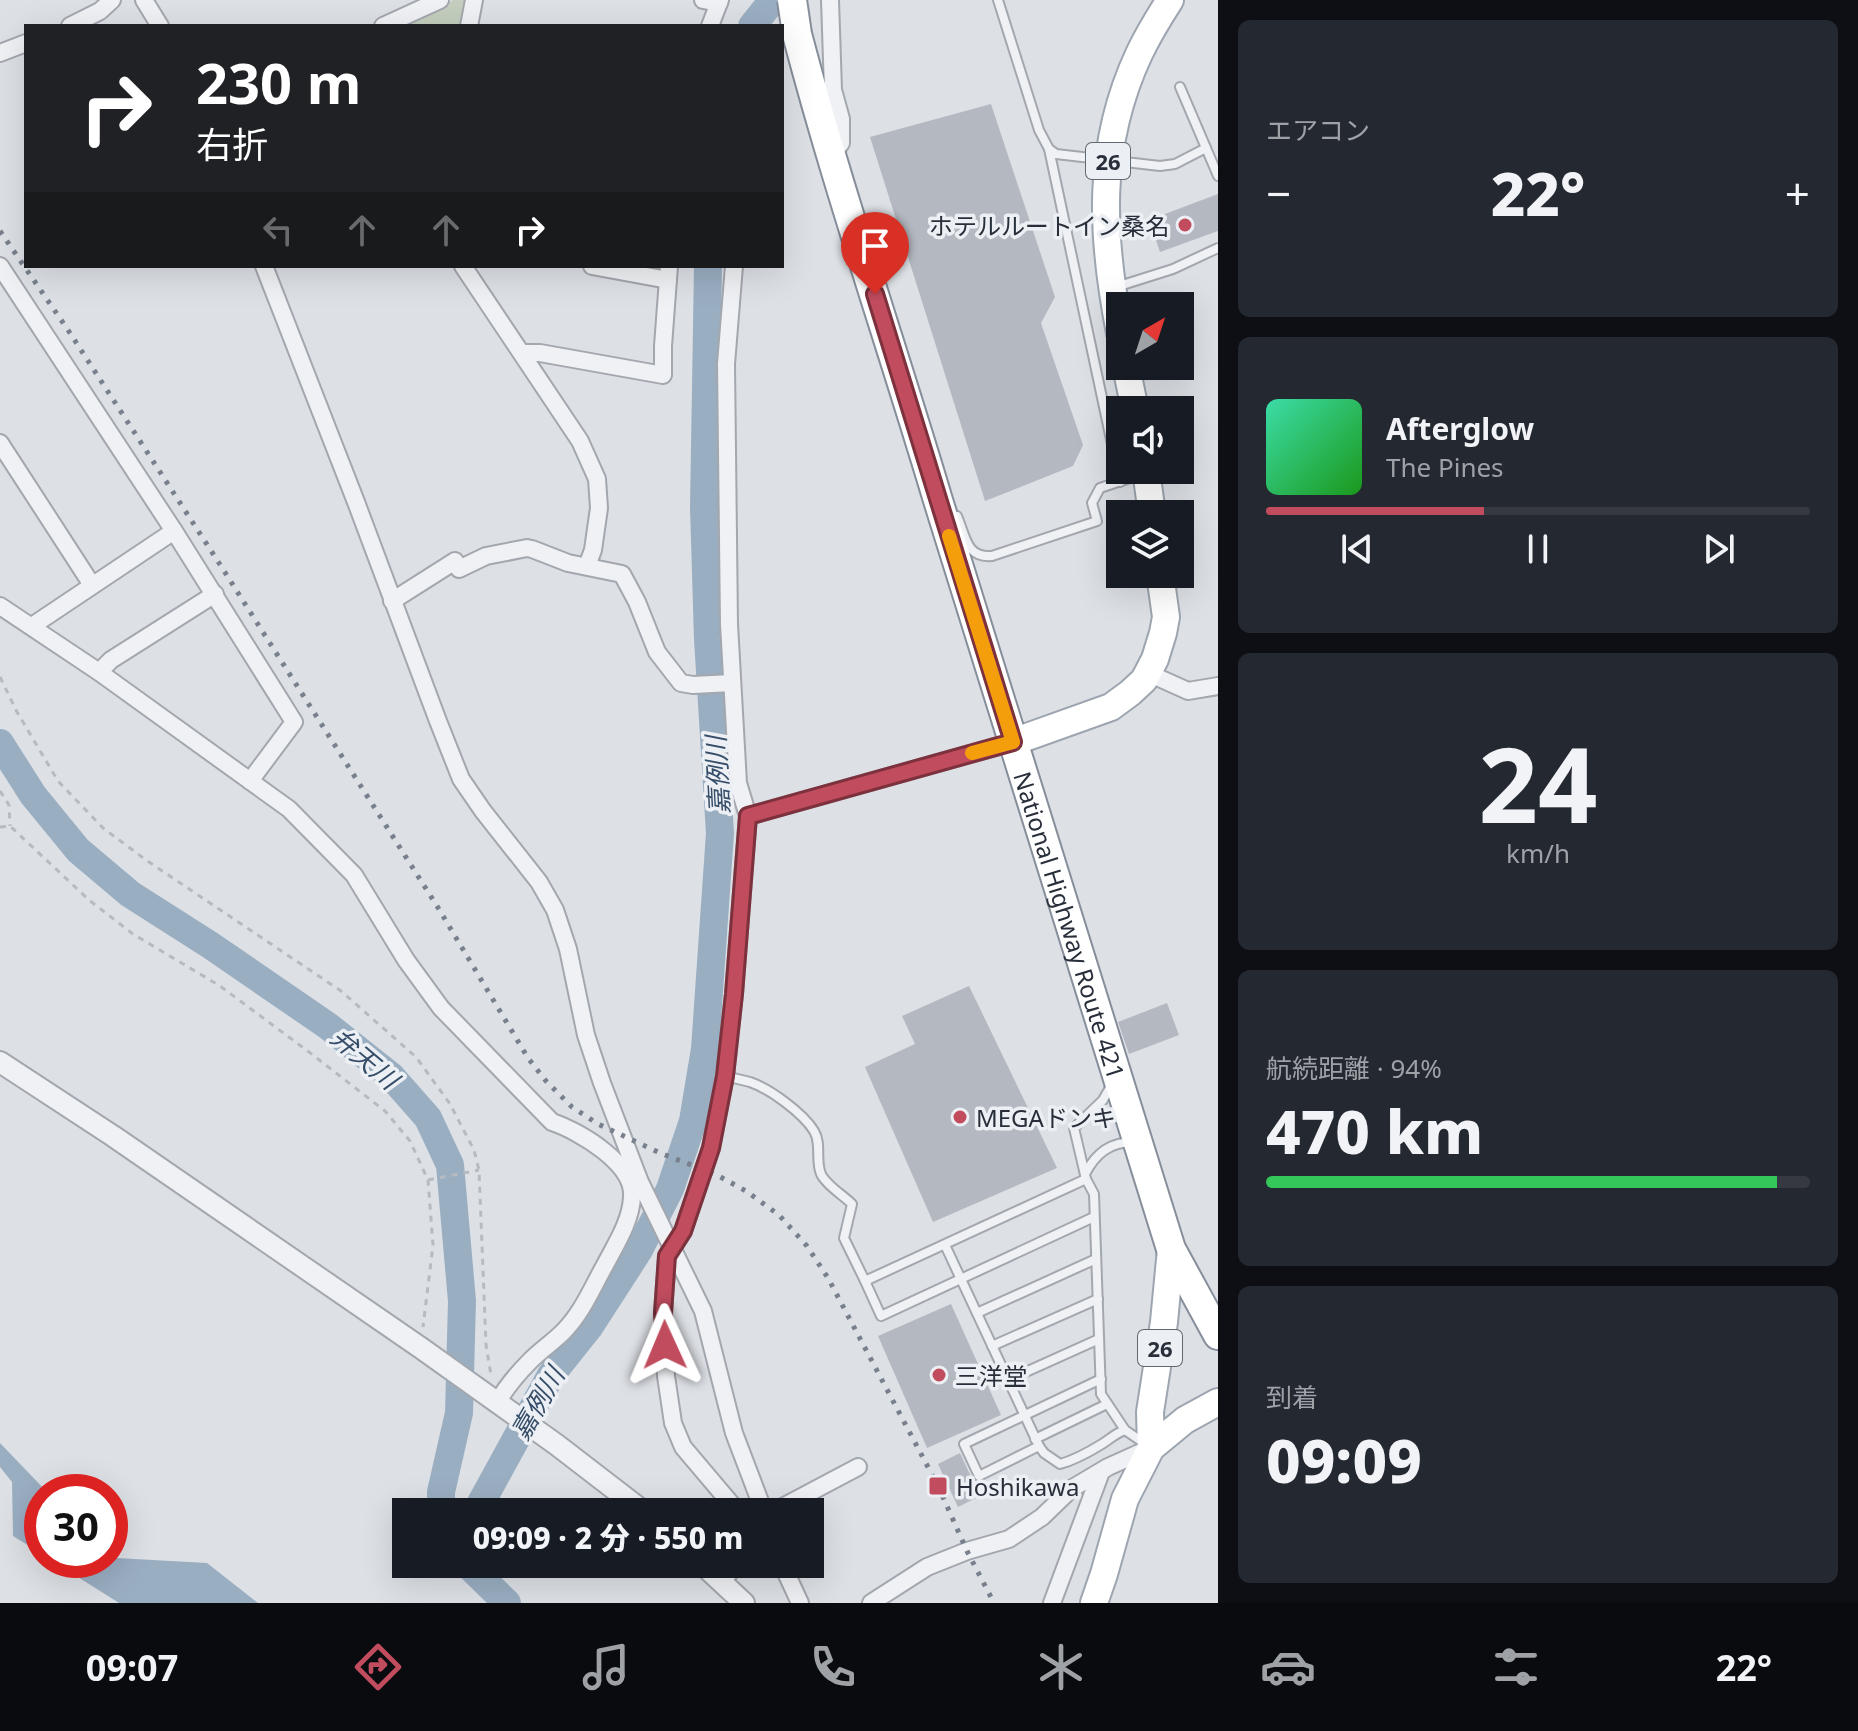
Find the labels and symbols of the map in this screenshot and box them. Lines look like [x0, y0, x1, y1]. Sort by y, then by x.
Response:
road number: 26 [1086, 143, 1130, 179]
place label: ホテルルートイン桑名 [929, 209, 1169, 242]
pin [841, 212, 909, 294]
marker: ホテルルートイン桑名 [1176, 216, 1194, 234]
north arrow [1106, 292, 1194, 380]
water label: 嘉例川 [697, 732, 737, 815]
street label: National Highway Route 421 [1007, 767, 1134, 1083]
water label: 弁天川 [324, 1019, 409, 1099]
place label: MEGAドンキ [976, 1101, 1116, 1134]
marker: MEGAドンキ [951, 1108, 969, 1126]
position arrow [623, 1303, 707, 1387]
road number: 26 [1138, 1330, 1182, 1366]
water label: 嘉例川 [502, 1358, 574, 1446]
place label: 三洋堂 [955, 1359, 1027, 1392]
marker: 三洋堂 [930, 1366, 948, 1384]
place label: Hoshikawa [956, 1470, 1079, 1503]
speed limit sign: 30 [24, 1474, 128, 1578]
marker: Hoshikawa [927, 1475, 949, 1497]

